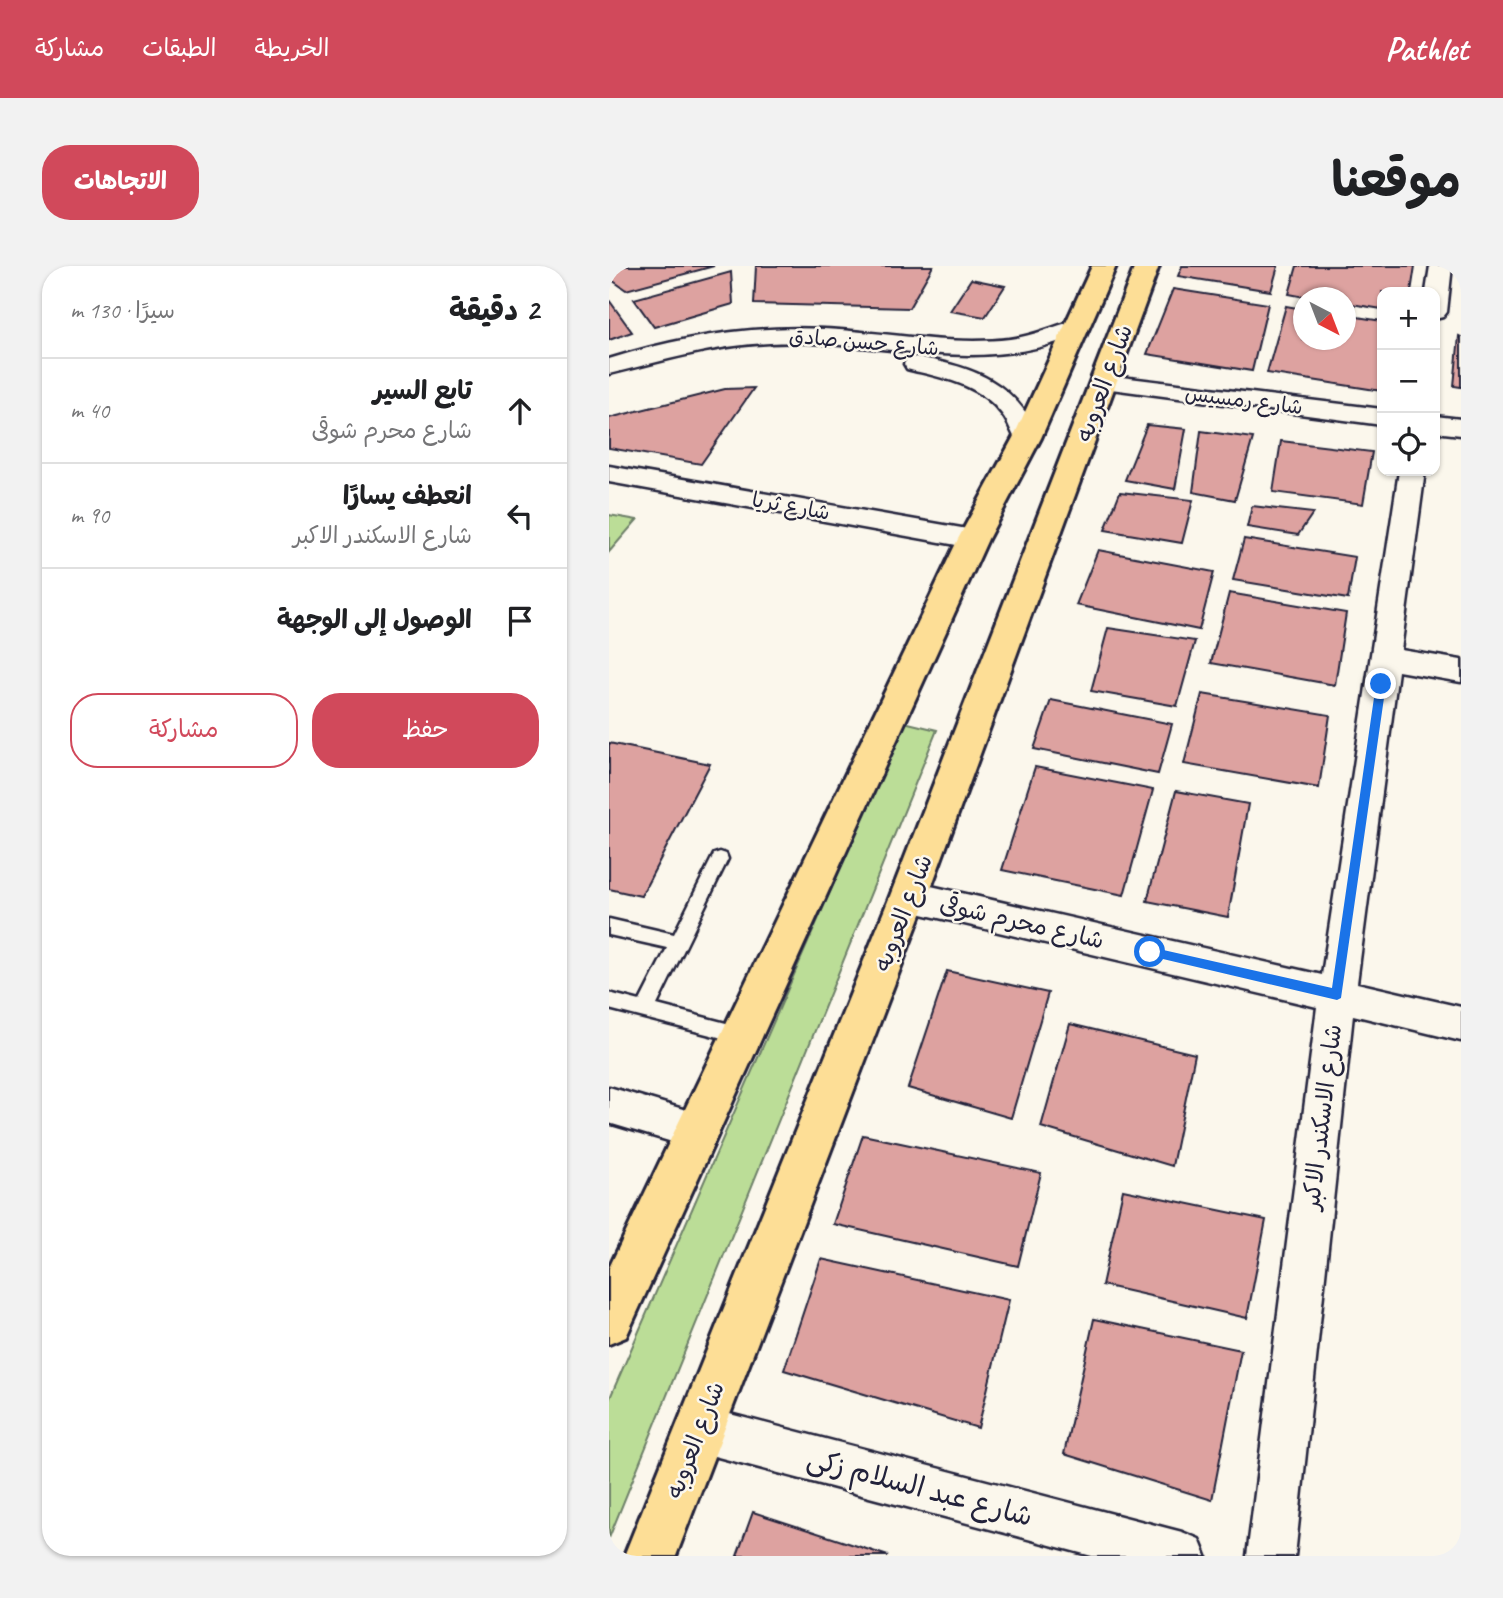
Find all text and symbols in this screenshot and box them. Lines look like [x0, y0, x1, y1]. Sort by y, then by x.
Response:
text: Pathlet [1385, 28, 1468, 70]
text: مشاركة [35, 33, 104, 63]
text: الطبقات [142, 33, 217, 63]
text: الخريطة [255, 33, 329, 63]
button: الاتجاهات [42, 145, 199, 220]
text: موقعنا [1331, 149, 1461, 211]
north arrow [1293, 287, 1356, 350]
map controls [1377, 287, 1440, 476]
button: + [1377, 287, 1440, 350]
text: 2 دقيقة [449, 291, 539, 329]
text: سيرًا · 130 m [70, 296, 175, 325]
street label: شارع العروبه [1069, 320, 1141, 447]
street label: شارع حسن صادق [788, 323, 940, 363]
button: − [1377, 350, 1440, 413]
text: تابع السير [373, 374, 472, 407]
street label: شارع رمسيس [1183, 380, 1304, 422]
icon: ahead [501, 392, 539, 430]
text: 40 m [70, 396, 109, 425]
button: locate [1377, 413, 1440, 476]
text: شارع محرم شوقى [311, 416, 472, 445]
text: انعطف يسارًا [343, 479, 472, 512]
street label: شارع ثريا [750, 486, 832, 528]
icon: left [501, 497, 539, 535]
text: 90 m [70, 501, 109, 530]
text: شارع الاسكندر الاكبر [293, 521, 472, 550]
icon: arrive [501, 602, 539, 640]
text: الوصول إلى الوجهة [277, 603, 472, 636]
route end [1365, 668, 1396, 699]
button: مشاركة [70, 693, 298, 768]
button: حفظ [312, 693, 539, 768]
street label: شارع العروبه [867, 850, 941, 977]
street label: شارع محرم شوقى [936, 889, 1107, 958]
route start [1134, 936, 1165, 967]
street label: شارع الاسكندر الاكبر [1295, 1023, 1350, 1214]
street label: شارع العروبه [659, 1377, 733, 1504]
street label: شارع عبد السلام زكى [802, 1440, 1037, 1538]

